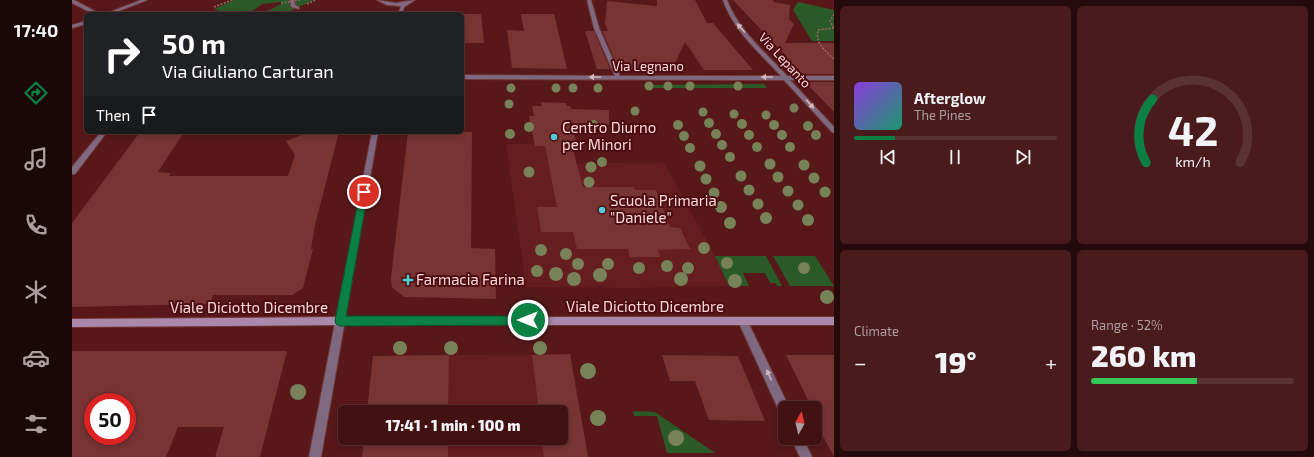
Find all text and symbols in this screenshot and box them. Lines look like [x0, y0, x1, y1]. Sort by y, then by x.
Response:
text: 17:40 [14, 19, 58, 41]
one-way arrow [737, 24, 746, 33]
text: 50 m [162, 26, 226, 60]
icon: right [96, 28, 148, 80]
street label: Via Lepanto [755, 29, 815, 91]
street label: Via Legnano [612, 58, 684, 74]
text: Via Giuliano Carturan [162, 60, 334, 82]
one-way arrow [588, 74, 601, 80]
one-way arrow [760, 74, 773, 80]
icon: directions [22, 79, 50, 107]
text: Afterglow [914, 89, 986, 107]
one-way arrow [806, 99, 815, 109]
icon: arrive [138, 104, 160, 126]
text: 42 [1167, 104, 1218, 154]
text: Then [96, 106, 130, 124]
text: The Pines [914, 107, 971, 123]
place label: Centro Diurno per Minori [562, 118, 656, 153]
marker: Centro Diurno per Minori [549, 132, 559, 142]
icon: music [22, 145, 50, 173]
icon: previous [877, 146, 899, 168]
icon: pause [944, 146, 966, 168]
icon: next [1012, 146, 1034, 168]
text: km/h [1175, 153, 1210, 170]
pin [347, 175, 381, 209]
icon: arrive [353, 181, 375, 203]
place label: Scuola Primaria "Daniele" [610, 191, 717, 226]
marker: Scuola Primaria "Daniele" [597, 205, 607, 215]
icon: phone [22, 211, 50, 239]
place label: Farmacia Farina [416, 270, 525, 288]
marker: Farmacia Farina [403, 275, 413, 285]
icon: climate [22, 278, 50, 306]
street label: Viale Diciotto Dicembre [566, 297, 724, 315]
street label: Viale Diciotto Dicembre [170, 298, 328, 316]
position arrow [507, 299, 549, 341]
text: Range · 52% [1091, 317, 1163, 333]
text: Climate [854, 323, 899, 339]
text: 260 km [1091, 337, 1197, 373]
text: 19° [935, 343, 977, 379]
icon: car [22, 344, 50, 372]
text: − [854, 349, 867, 375]
text: + [1045, 349, 1057, 375]
one-way arrow [766, 370, 772, 381]
speed limit sign: 50 [84, 393, 136, 445]
north arrow [778, 401, 822, 445]
map controls [778, 401, 822, 445]
icon: filters [22, 410, 50, 438]
text: 17:41 · 1 min · 100 m [385, 416, 521, 434]

